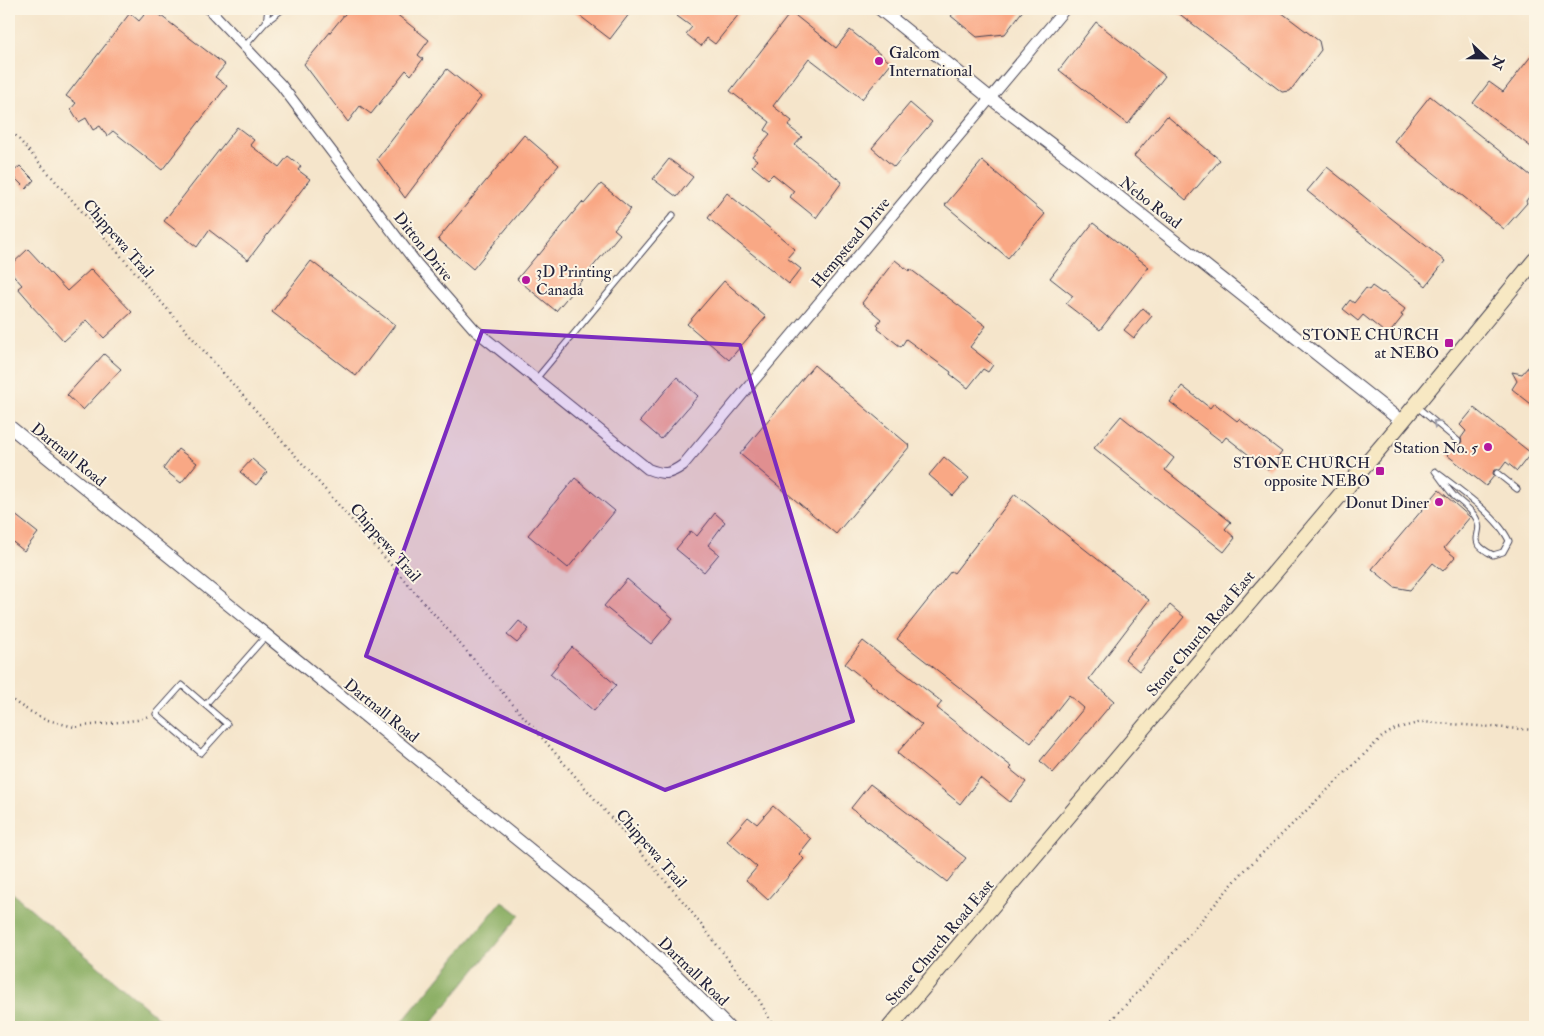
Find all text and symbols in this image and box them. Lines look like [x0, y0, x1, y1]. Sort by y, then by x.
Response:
north arrow [1462, 32, 1512, 82]
place label: Galcom International [889, 43, 972, 81]
text: N [1487, 53, 1508, 72]
marker: Galcom International [873, 55, 885, 67]
street label: Nebo Road [1115, 172, 1185, 233]
street label: Hempstead Drive [807, 193, 895, 293]
street label: Chippewa Trail [78, 195, 158, 283]
street label: Ditton Drive [389, 208, 457, 286]
place label: 3D Printing Canada [536, 262, 613, 300]
marker: 3D Printing Canada [520, 274, 532, 286]
place label: STONE CHURCH at NEBO [1302, 325, 1439, 363]
marker: STONE CHURCH at NEBO [1443, 337, 1455, 349]
street label: Dartnall Road [27, 418, 110, 491]
one-way arrow [1433, 421, 1442, 429]
place label: Station No. 5 [1393, 438, 1478, 458]
marker: Station No. 5 [1482, 441, 1494, 453]
place label: STONE CHURCH opposite NEBO [1233, 453, 1370, 492]
marker: STONE CHURCH opposite NEBO [1374, 465, 1386, 477]
place label: Donut Diner [1345, 493, 1429, 513]
marker: Donut Diner [1433, 496, 1445, 508]
street label: Chippewa Trail [345, 499, 425, 587]
street label: Stone Church Road East [1142, 567, 1259, 701]
street label: Dartnall Road [340, 674, 423, 747]
street label: Chippewa Trail [611, 805, 691, 893]
street label: Stone Church Road East [881, 876, 998, 1010]
street label: Dartnall Road [654, 933, 733, 1010]

